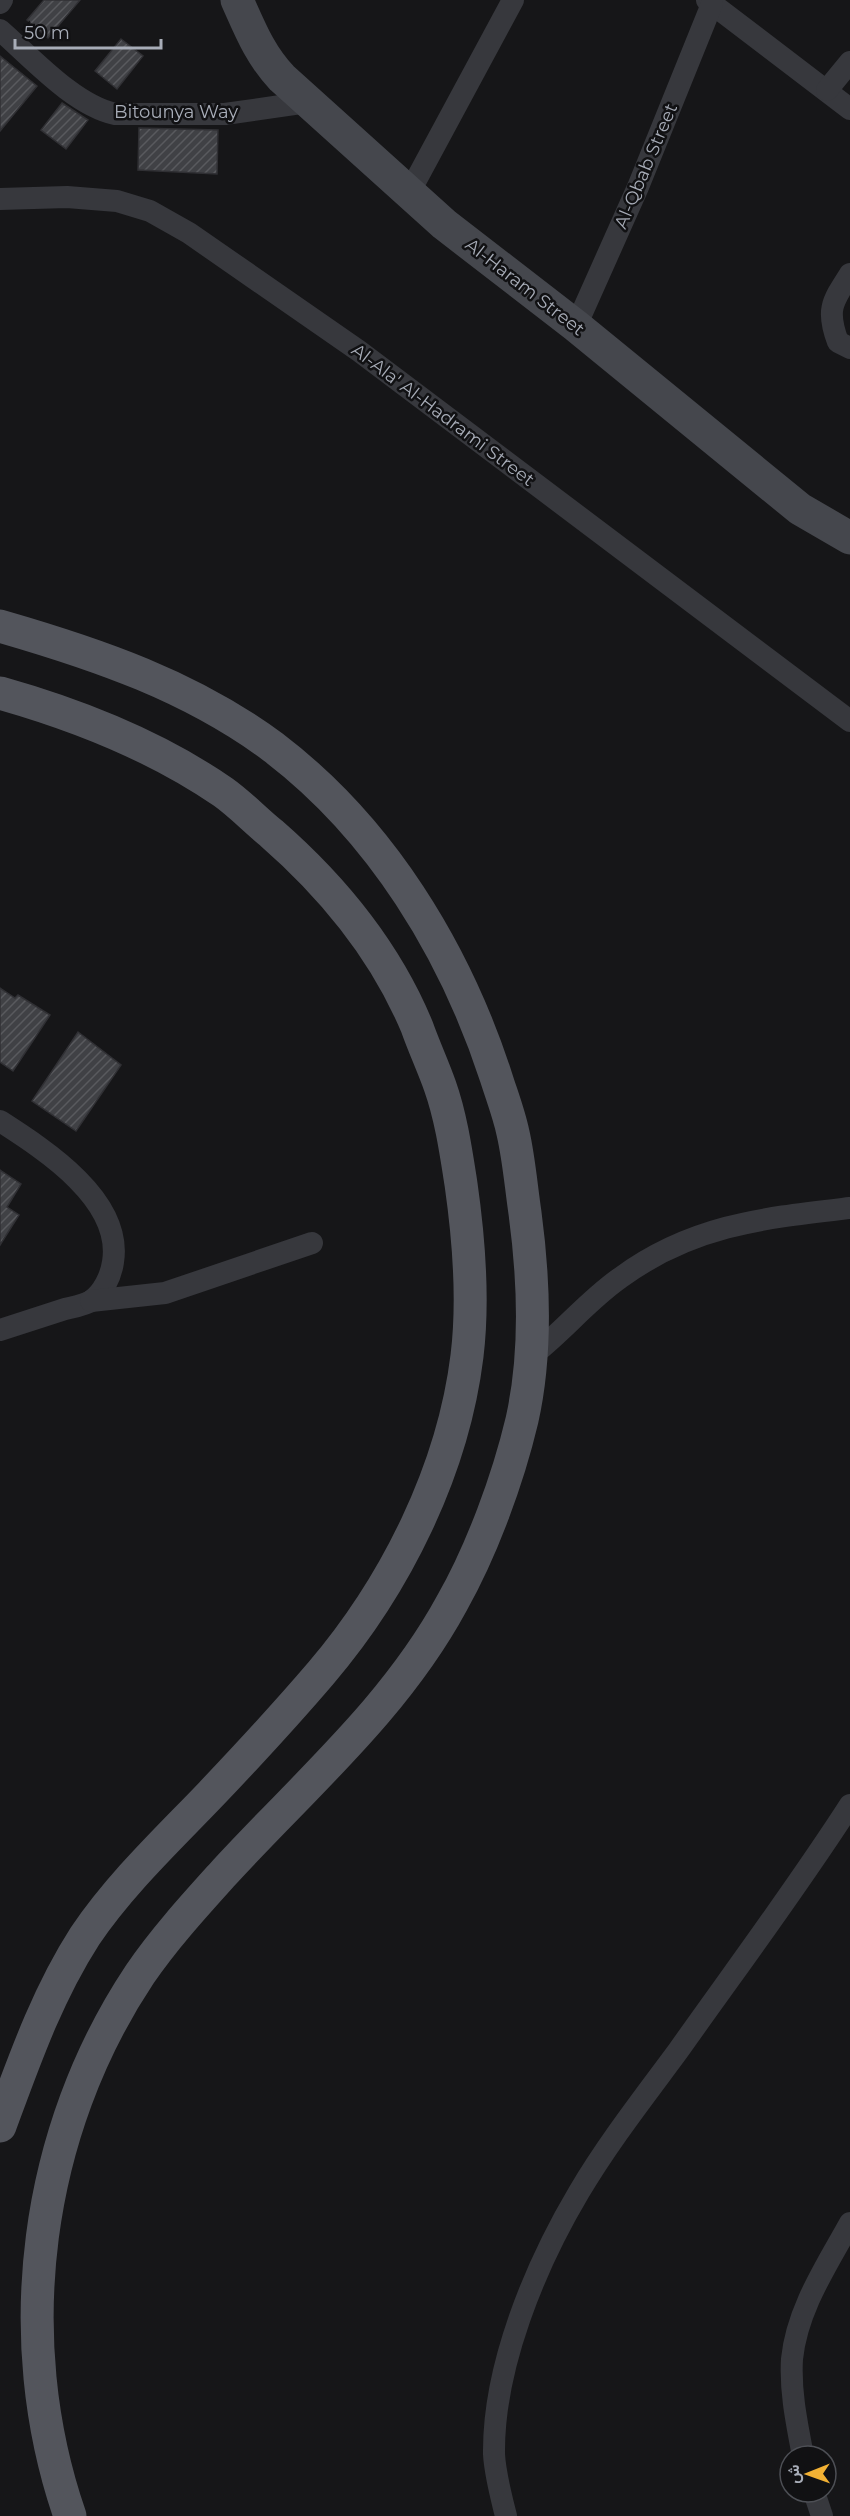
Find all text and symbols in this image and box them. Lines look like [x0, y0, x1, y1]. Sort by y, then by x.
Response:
scale bar [15, 12, 160, 50]
text: 50 m [24, 22, 70, 44]
street label: Al-Qbab Street [610, 100, 682, 232]
street label: Bitounya Way [114, 101, 238, 123]
street label: Al-Haram Street [461, 234, 589, 340]
street label: Al-Ala' Al-Hadrami Street [347, 339, 539, 491]
north arrow [778, 2444, 838, 2504]
text: ش [784, 2464, 803, 2484]

